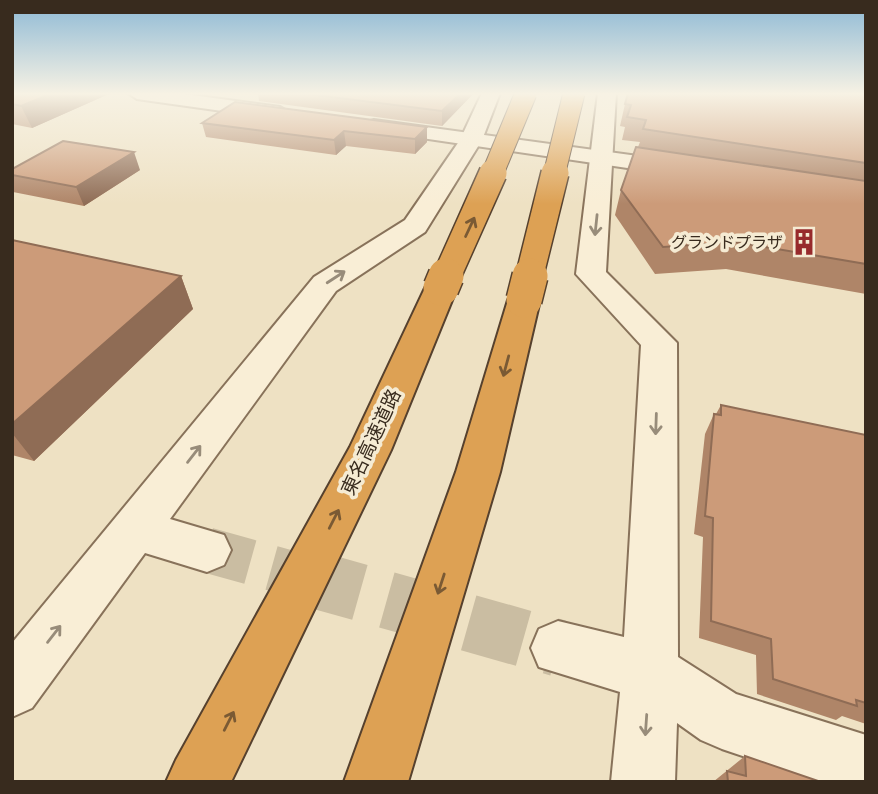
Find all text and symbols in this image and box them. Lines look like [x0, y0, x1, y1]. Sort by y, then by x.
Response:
one-way arrow [589, 213, 602, 236]
one-way arrow [464, 216, 477, 238]
building icon: グランドプラザ [789, 227, 819, 257]
place label: グランドプラザ [671, 232, 783, 252]
one-way arrow [325, 270, 345, 284]
one-way arrow [499, 355, 512, 377]
street label: 東名高速道路 [336, 385, 406, 499]
one-way arrow [650, 413, 663, 436]
one-way arrow [186, 446, 201, 464]
one-way arrow [327, 509, 341, 530]
one-way arrow [434, 573, 447, 595]
one-way arrow [47, 625, 62, 644]
one-way arrow [223, 711, 237, 732]
one-way arrow [640, 713, 653, 736]

